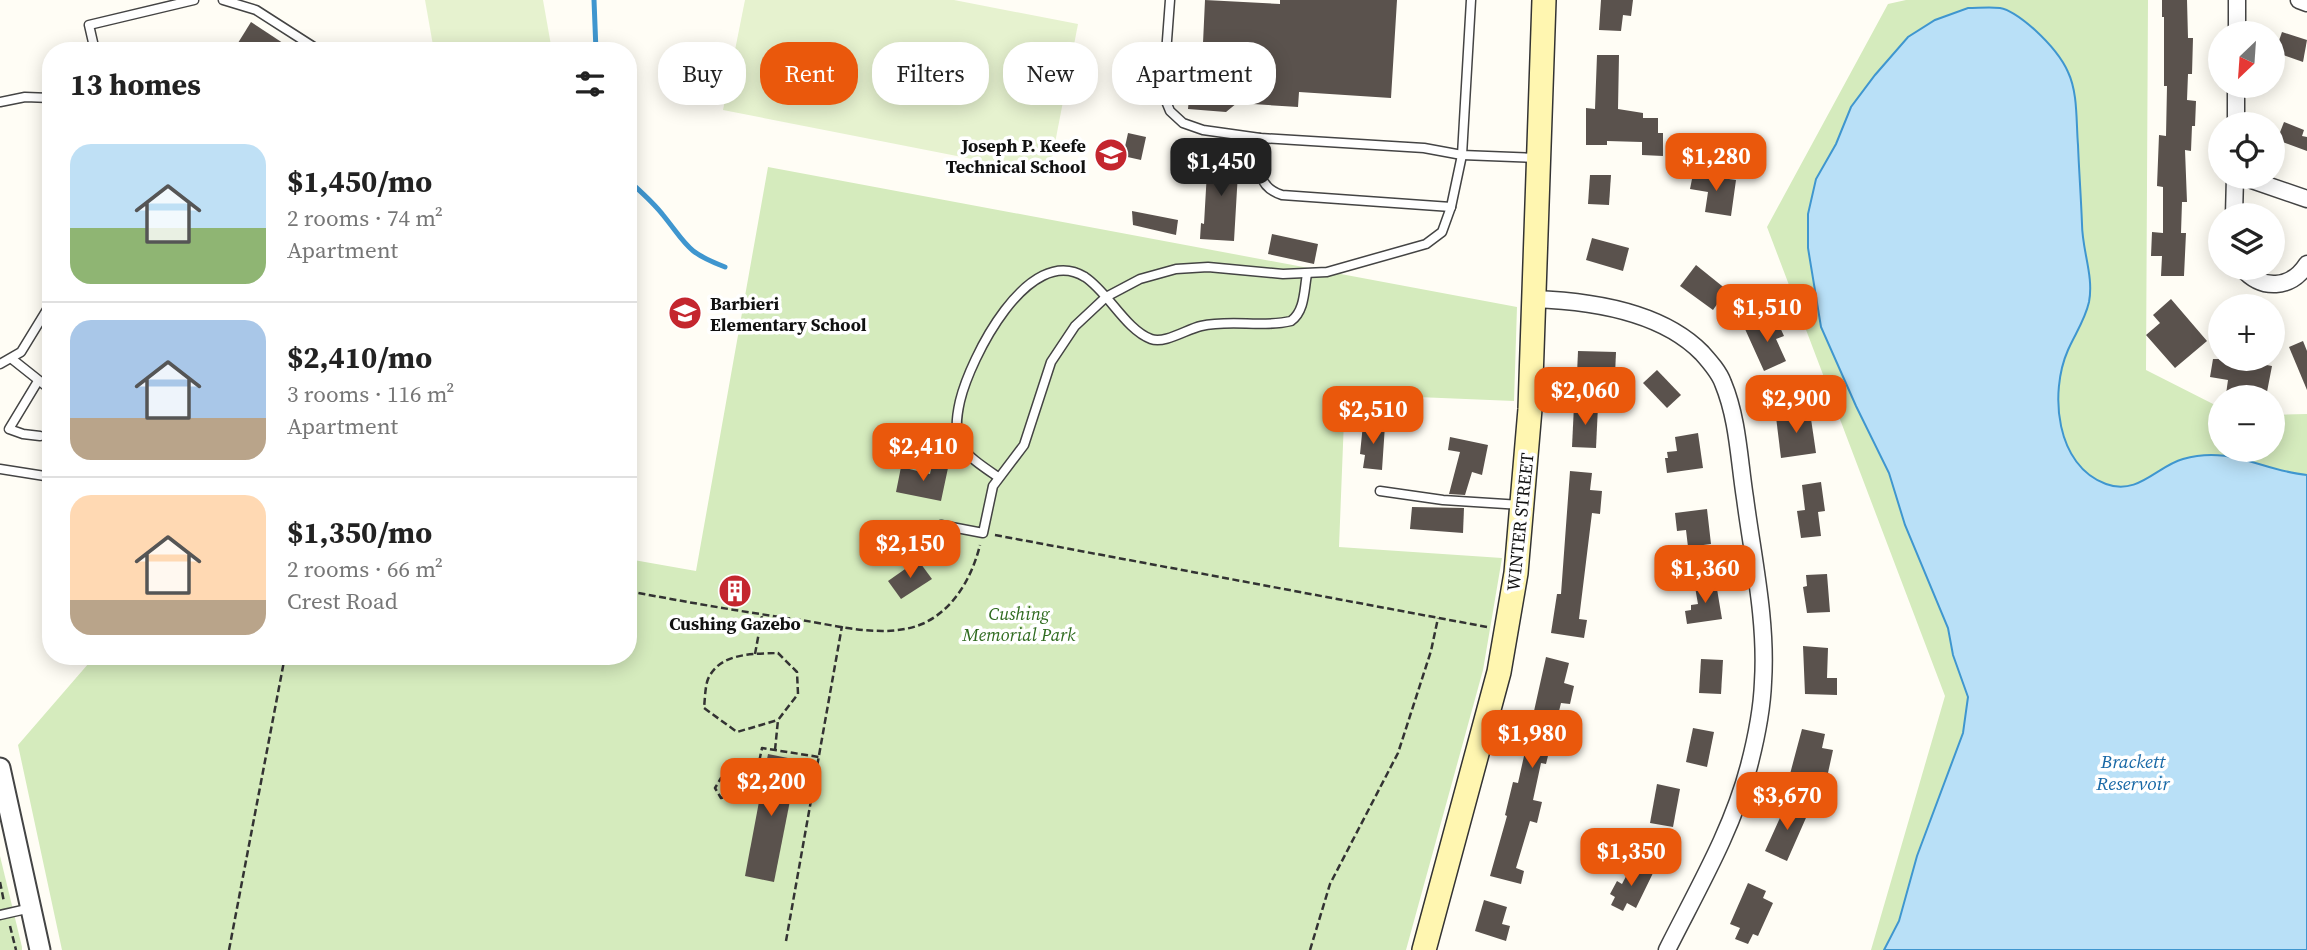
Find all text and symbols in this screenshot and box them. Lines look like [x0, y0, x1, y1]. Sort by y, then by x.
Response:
north arrow [2208, 21, 2286, 98]
map controls [2208, 21, 2285, 462]
chip: Buy [658, 42, 746, 105]
chip: Rent [760, 42, 858, 105]
chip: Filters [872, 42, 989, 105]
chip: New [1003, 42, 1098, 105]
chip: Apartment [1112, 42, 1276, 105]
text: 13 homes [70, 64, 201, 105]
icon: filters [571, 65, 609, 103]
button: locate [2208, 112, 2285, 189]
place label: Joseph P. Keefe Technical School [946, 133, 1086, 179]
pin: $1,280 [1659, 134, 1773, 193]
school or university icon: Joseph P. Keefe Technical School [1092, 136, 1130, 174]
pin: $1,450 [1164, 138, 1278, 198]
text: $1,280 [1681, 140, 1751, 172]
text: $1,450 [1186, 145, 1256, 177]
text: $1,450/mo [287, 161, 432, 202]
icon: home [126, 172, 210, 256]
text: 2 rooms · 74 m² [287, 202, 443, 234]
button: layers [2208, 203, 2285, 280]
text: Apartment [287, 234, 398, 266]
pin: $1,510 [1710, 284, 1824, 344]
place label: Barbieri Elementary School [710, 291, 867, 337]
text: $1,510 [1732, 291, 1802, 323]
school or university icon: Barbieri Elementary School [666, 294, 704, 332]
button: + [2208, 294, 2285, 371]
text: $2,410/mo [287, 337, 432, 378]
icon: home [126, 348, 210, 432]
pin: $2,060 [1528, 368, 1642, 427]
text: $2,060 [1550, 374, 1620, 406]
pin: $2,900 [1739, 376, 1853, 435]
text: 3 rooms · 116 m² [287, 378, 454, 410]
text: $2,900 [1761, 382, 1831, 414]
button: − [2208, 385, 2285, 462]
pin: $2,510 [1316, 386, 1430, 446]
text: $2,510 [1338, 393, 1408, 425]
text: Apartment [287, 410, 398, 442]
pin: $2,410 [866, 424, 980, 483]
text: $2,410 [888, 430, 958, 462]
street label: WINTER STREET [1500, 451, 1540, 592]
text: $1,350/mo [287, 512, 432, 553]
pin: $2,150 [853, 520, 967, 580]
icon: home [126, 523, 210, 607]
text: $2,150 [875, 527, 945, 559]
pin: $1,360 [1648, 546, 1762, 605]
text: $1,360 [1670, 552, 1740, 584]
text: 2 rooms · 66 m² [287, 553, 443, 585]
building icon: Cushing Gazebo [716, 572, 754, 610]
text: Crest Road [287, 585, 398, 617]
park label: Cushing Memorial Park [962, 601, 1076, 647]
place label: Cushing Gazebo [669, 611, 801, 636]
pin: $1,980 [1475, 710, 1589, 770]
text: $1,980 [1497, 717, 1567, 749]
water label: Brackett Reservoir [2095, 748, 2171, 796]
pin: $2,200 [714, 758, 828, 818]
text: $2,200 [736, 765, 806, 797]
pin: $3,670 [1730, 772, 1844, 832]
text: $3,670 [1752, 779, 1822, 811]
pin: $1,350 [1574, 828, 1688, 888]
text: $1,350 [1596, 835, 1666, 867]

